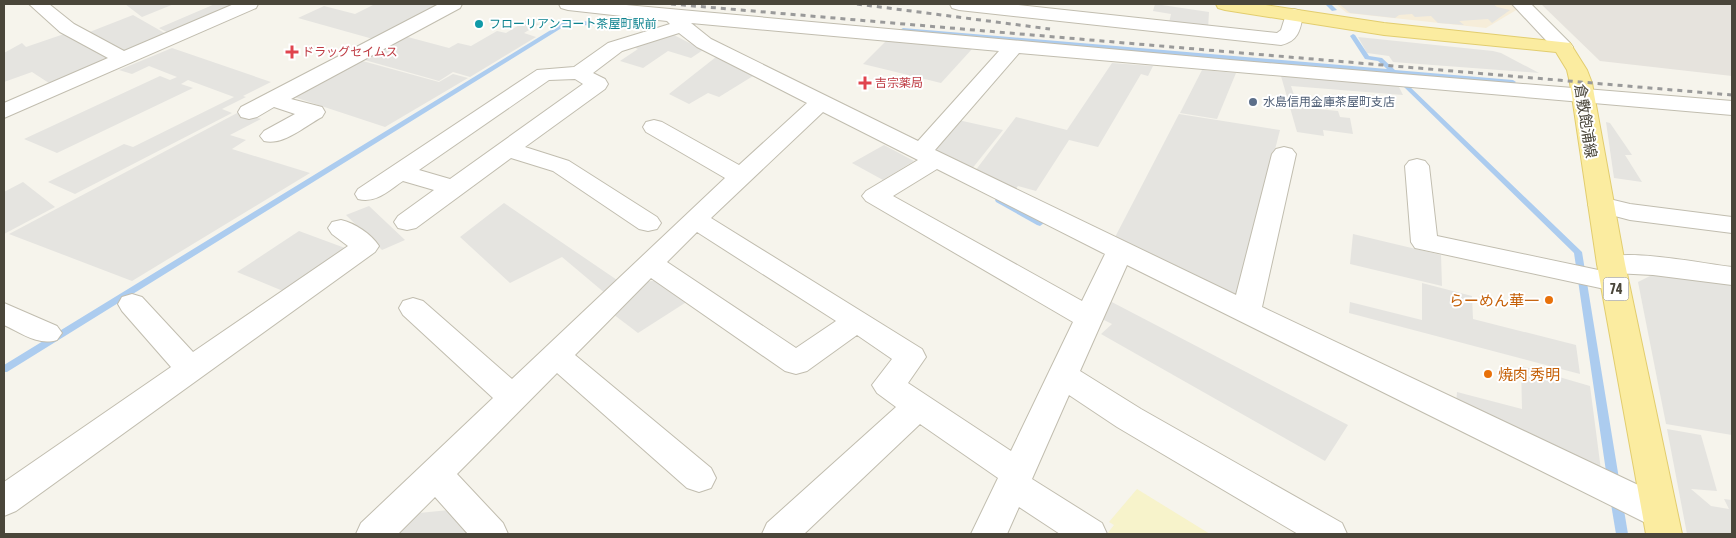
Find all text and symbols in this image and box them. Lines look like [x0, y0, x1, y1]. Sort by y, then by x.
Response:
place label: フローリアンコート茶屋町駅前 [489, 17, 657, 31]
marker: フローリアンコート茶屋町駅前 [473, 18, 485, 30]
place label: ドラッグセイムス [302, 45, 398, 59]
marker: ドラッグセイムス [286, 46, 298, 58]
place label: 吉宗薬局 [875, 76, 923, 90]
marker: 吉宗薬局 [859, 77, 871, 89]
street label: 倉敷飽浦線 [1572, 83, 1600, 159]
place label: 水島信用金庫茶屋町支店 [1263, 95, 1395, 109]
marker: 水島信用金庫茶屋町支店 [1247, 96, 1259, 108]
road number: 74 [1604, 278, 1628, 300]
place label: らーめん華一 [1449, 292, 1539, 309]
marker: らーめん華一 [1543, 294, 1555, 306]
place label: 焼肉 秀明 [1498, 366, 1560, 383]
marker: 焼肉 秀明 [1482, 368, 1494, 380]

